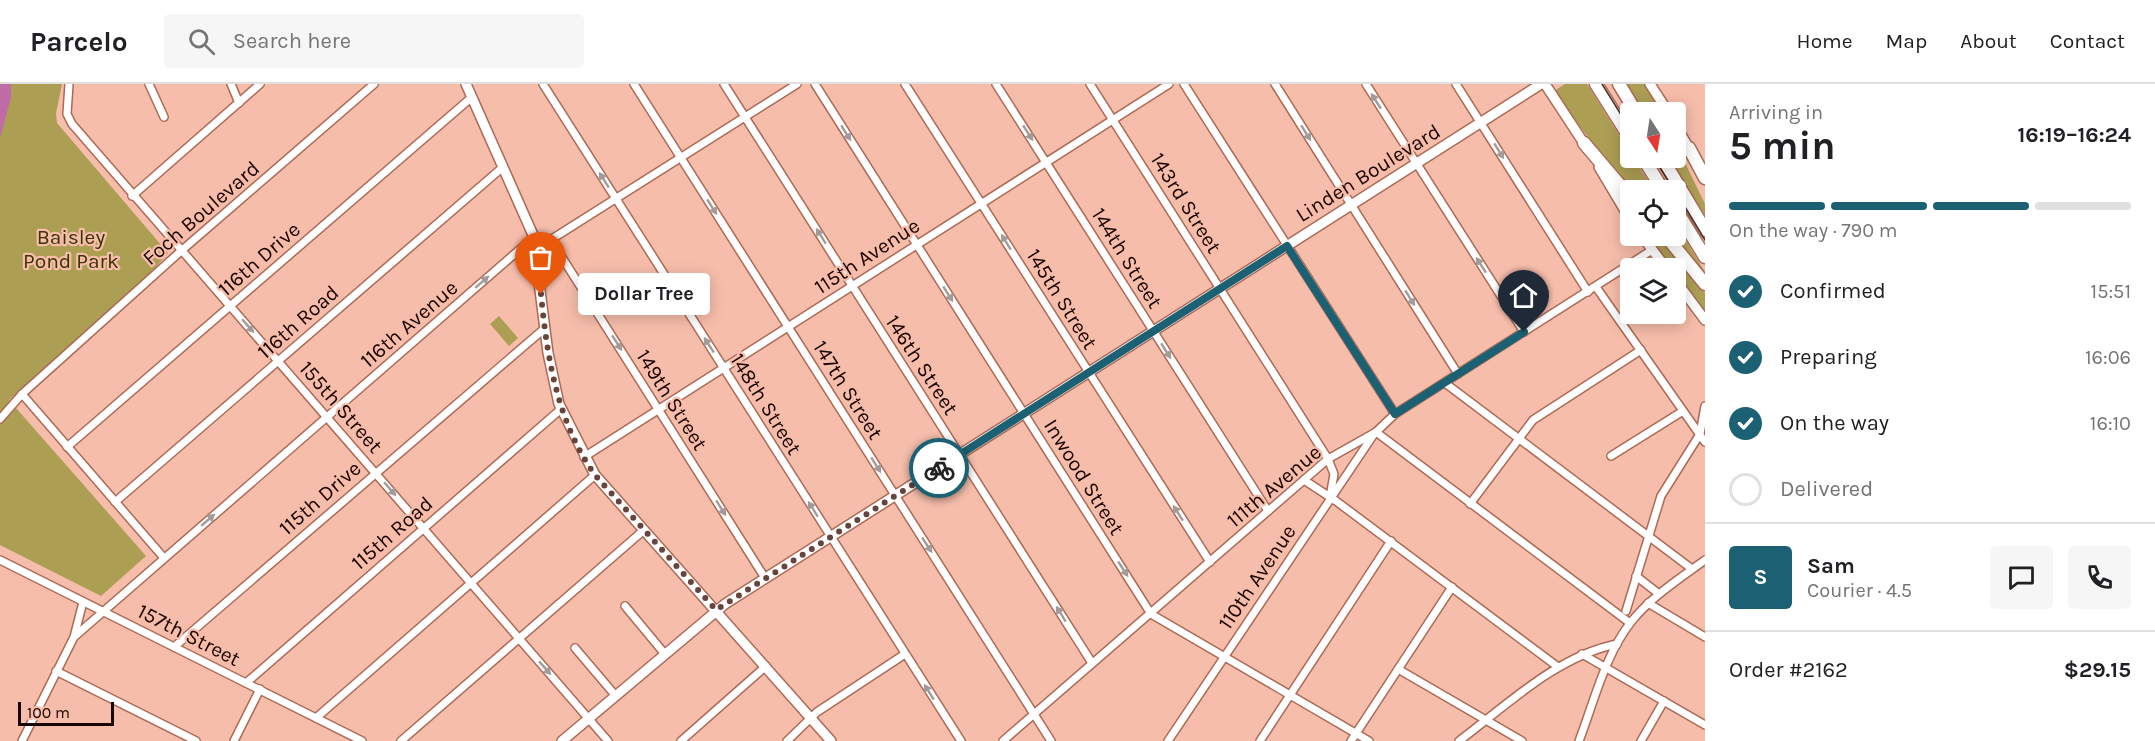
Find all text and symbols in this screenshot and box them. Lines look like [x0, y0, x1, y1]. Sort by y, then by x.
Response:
search box [164, 14, 584, 68]
text: Parcelo [30, 25, 128, 58]
icon: search [185, 25, 218, 58]
text: Search here [233, 28, 351, 54]
text: Home [1797, 29, 1853, 53]
text: Map [1886, 29, 1927, 53]
text: About [1960, 29, 2017, 53]
text: Contact [2050, 29, 2125, 53]
one-way arrow [1370, 93, 1382, 109]
text: Arriving in [1729, 101, 1823, 124]
north arrow [1620, 102, 1686, 168]
map controls [1620, 102, 1686, 324]
street label: Linden Boulevard [1291, 119, 1445, 227]
text: 16:19–16:24 [2018, 122, 2131, 148]
text: 5 min [1729, 123, 1836, 169]
one-way arrow [841, 125, 852, 142]
one-way arrow [1022, 125, 1033, 141]
one-way arrow [1301, 125, 1312, 141]
one-way arrow [1493, 143, 1504, 159]
street label: 143rd Street [1146, 148, 1226, 258]
street label: Foch Boulevard [138, 156, 264, 270]
one-way arrow [599, 172, 610, 188]
button: locate [1620, 180, 1686, 246]
one-way arrow [706, 199, 717, 215]
street label: 144th Street [1087, 203, 1167, 313]
street label: 115th Avenue [810, 213, 924, 299]
street label: 116th Drive [213, 217, 305, 301]
text: On the way · 790 m [1729, 219, 1898, 242]
park label: Baisley Pond Park [23, 225, 119, 273]
one-way arrow [815, 229, 827, 245]
pin [515, 232, 566, 294]
one-way arrow [1000, 234, 1011, 250]
icon: bag [524, 241, 557, 274]
street label: 145th Street [1022, 244, 1102, 354]
one-way arrow [1476, 257, 1487, 273]
button: layers [1620, 258, 1686, 324]
pin [1498, 270, 1549, 332]
callout: Dollar Tree [577, 273, 709, 315]
street label: 116th Avenue [356, 275, 462, 373]
icon: check [1729, 275, 1762, 308]
one-way arrow [474, 276, 489, 289]
text: Confirmed [1780, 278, 1886, 304]
icon: home [1507, 279, 1540, 312]
street label: 116th Road [252, 280, 344, 364]
text: 15:51 [2091, 280, 2131, 303]
text: Dollar Tree [594, 282, 694, 305]
one-way arrow [943, 286, 954, 302]
one-way arrow [1405, 290, 1416, 306]
street label: 146th Street [881, 311, 963, 419]
one-way arrow [241, 318, 254, 333]
one-way arrow [611, 335, 622, 351]
street label: 147th Street [808, 336, 888, 444]
one-way arrow [704, 337, 715, 353]
icon: check [1729, 341, 1762, 374]
one-way arrow [1160, 343, 1171, 359]
text: Preparing [1780, 344, 1877, 370]
street label: 149th Street [632, 345, 712, 455]
text: 16:06 [2085, 346, 2131, 369]
street label: 148th Street [725, 349, 807, 459]
street label: 155th Street [295, 356, 387, 458]
icon: check [1729, 407, 1762, 440]
text: On the way [1780, 410, 1889, 436]
text: 16:10 [2090, 412, 2131, 435]
street label: Inwood Street [1039, 415, 1129, 539]
courier [909, 438, 969, 498]
street label: 111th Avenue [1222, 440, 1326, 532]
icon: bike [923, 452, 956, 485]
street label: 115th Drive [274, 456, 366, 540]
one-way arrow [870, 456, 881, 473]
text: Delivered [1780, 476, 1873, 502]
one-way arrow [383, 481, 396, 496]
street label: 115th Road [347, 491, 437, 575]
one-way arrow [715, 499, 727, 515]
one-way arrow [808, 501, 819, 518]
one-way arrow [1173, 505, 1184, 521]
one-way arrow [200, 514, 215, 527]
street label: 110th Avenue [1213, 520, 1301, 634]
one-way arrow [921, 536, 932, 553]
button: chat [1990, 546, 2053, 609]
button: phone [2068, 546, 2131, 609]
text: Sam [1807, 553, 1855, 579]
one-way arrow [1117, 561, 1128, 577]
text: S [1753, 564, 1768, 590]
text: Courier · 4.5 [1807, 579, 1912, 602]
street label: 157th Street [134, 599, 244, 671]
one-way arrow [1056, 606, 1067, 622]
text: Order #2162 [1729, 657, 1848, 683]
text: $29.15 [2064, 657, 2131, 683]
one-way arrow [539, 660, 552, 676]
one-way arrow [924, 684, 935, 700]
scale bar [18, 699, 114, 726]
text: 100 m [27, 703, 70, 722]

